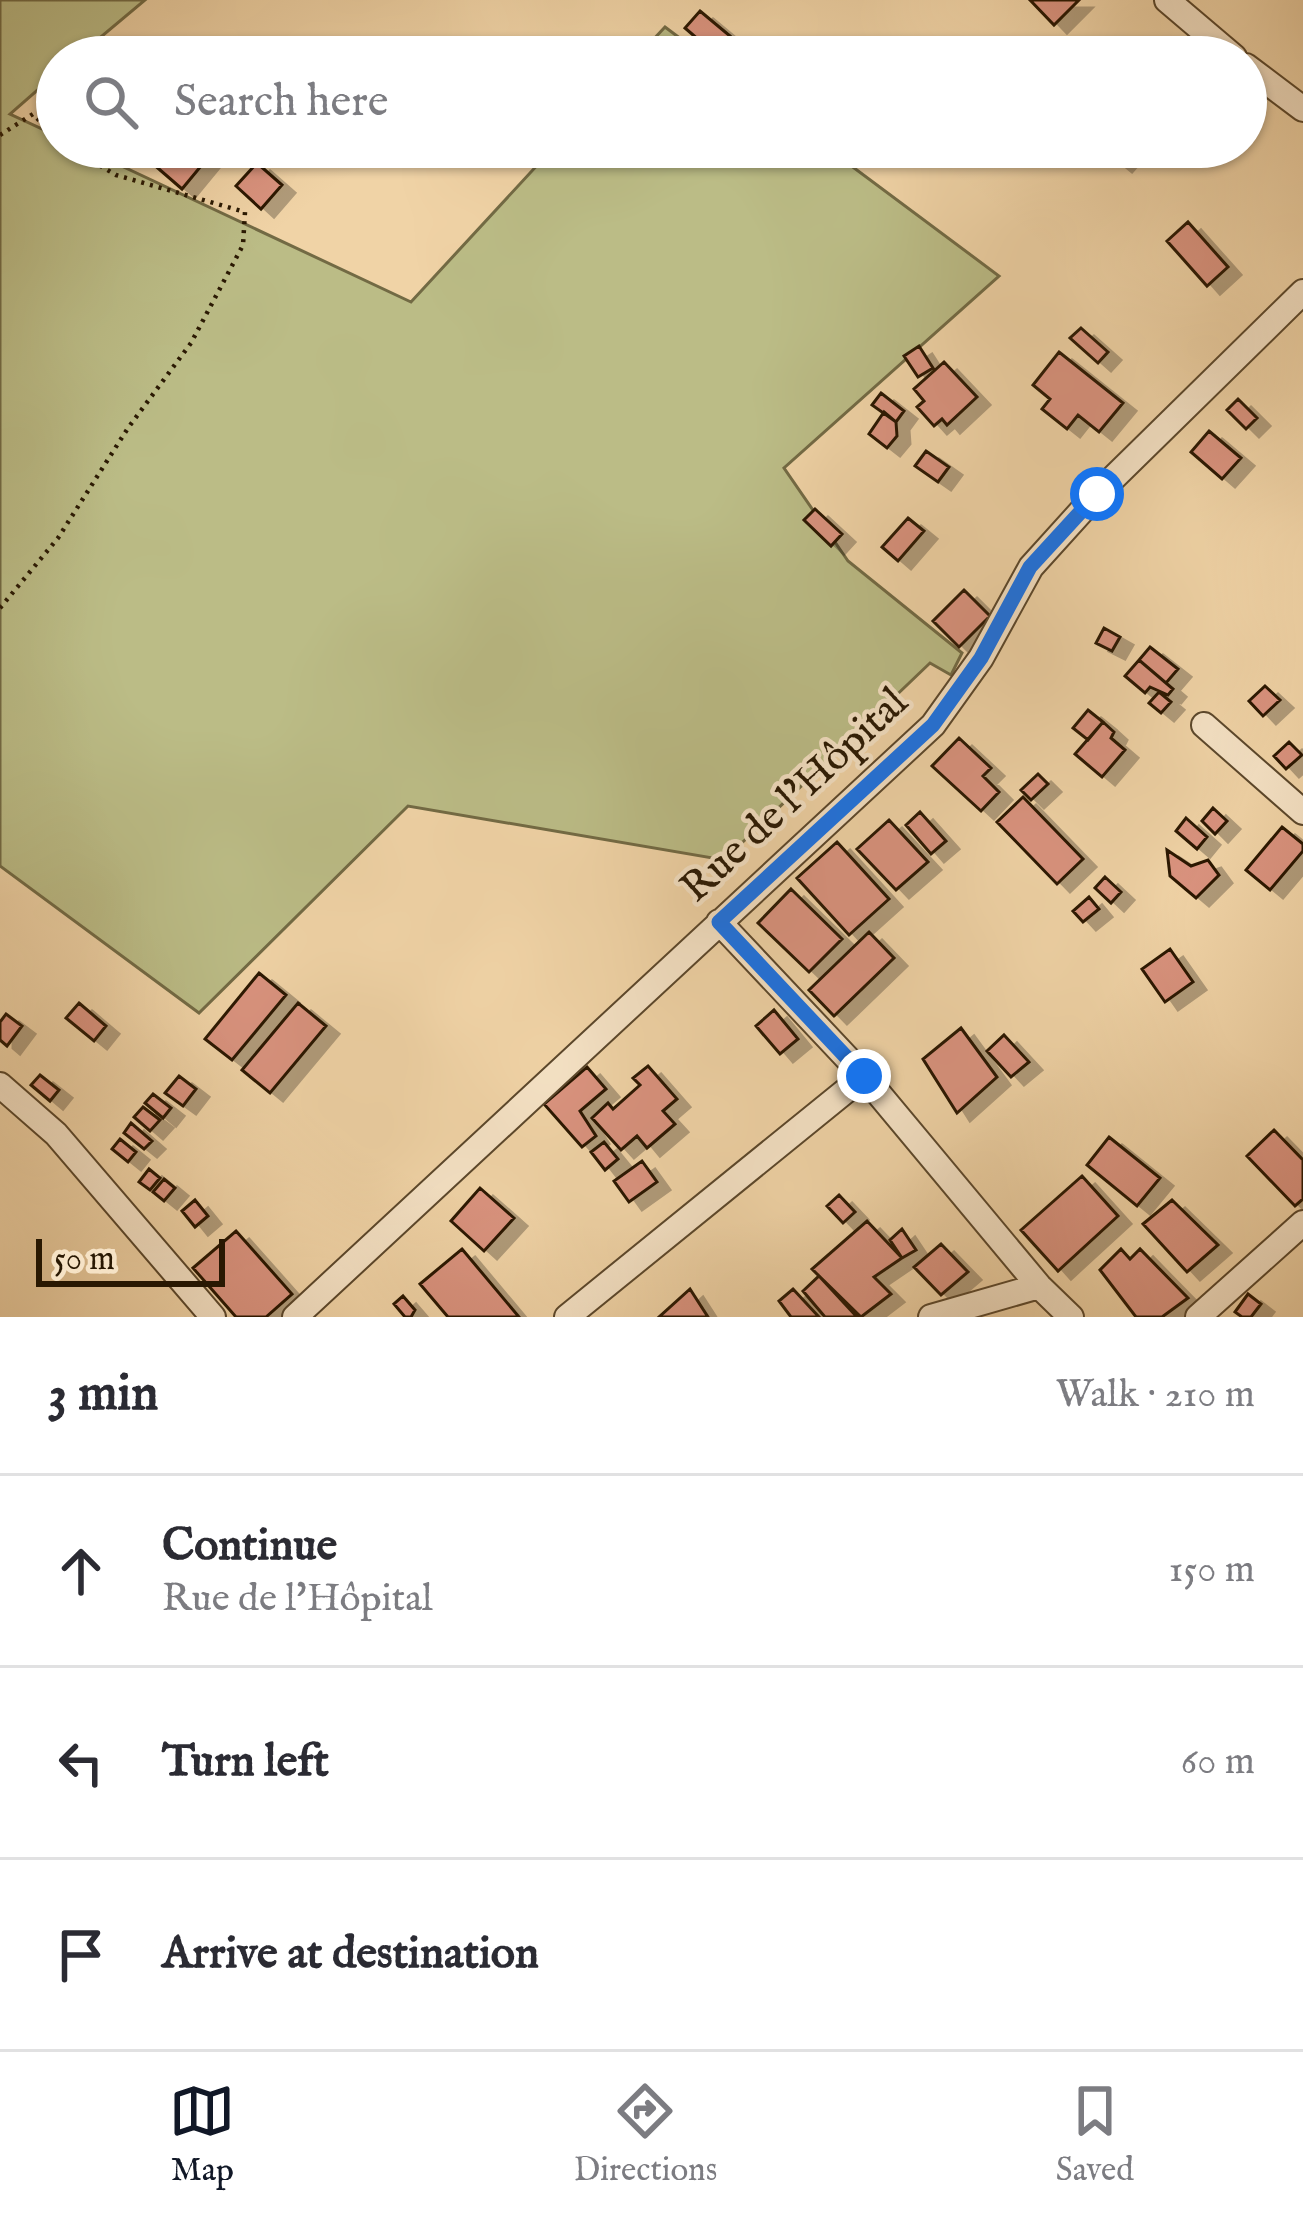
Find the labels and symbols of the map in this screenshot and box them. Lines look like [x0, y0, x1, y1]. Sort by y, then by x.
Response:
route start [1070, 467, 1124, 521]
street label: Rue de l'Hôpital [670, 677, 920, 915]
route end [837, 1049, 891, 1103]
scale bar [36, 1233, 225, 1286]

